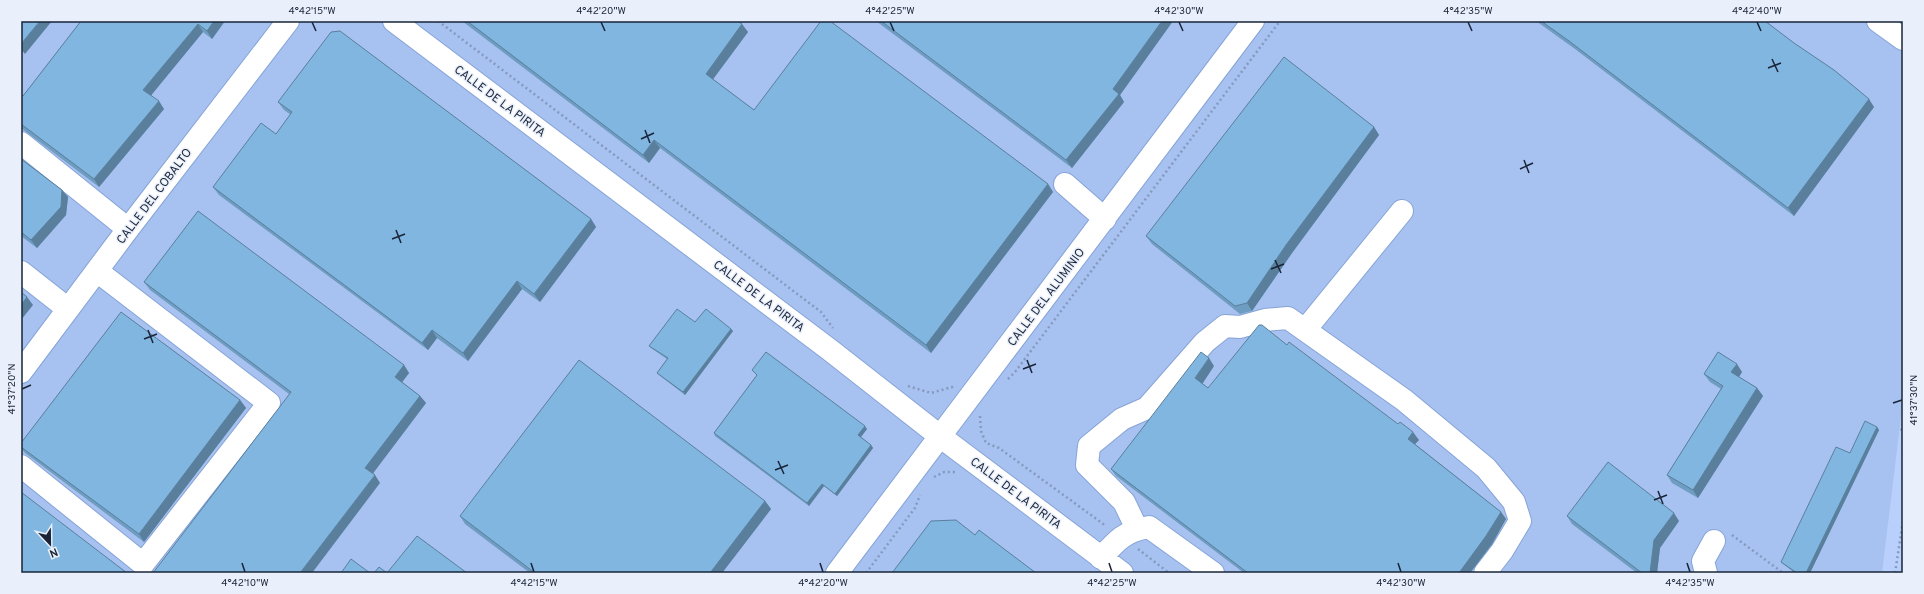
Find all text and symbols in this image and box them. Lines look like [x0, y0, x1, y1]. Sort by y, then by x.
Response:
text: 4°42'15"W [288, 5, 336, 18]
text: 4°42'20"W [576, 5, 626, 18]
text: 4°42'25"W [865, 5, 915, 18]
text: 4°42'30"W [1154, 5, 1204, 18]
text: 4°42'35"W [1443, 5, 1493, 18]
text: 4°42'40"W [1732, 5, 1782, 18]
street label: CALLE DE LA PIRITA [450, 62, 548, 141]
street label: CALLE DEL COBALTO [113, 145, 196, 248]
street label: CALLE DEL ALUMINIO [1005, 245, 1089, 350]
street label: CALLE DE LA PIRITA [709, 257, 807, 336]
text: 41°37'20"N [6, 364, 19, 414]
text: 41°37'30"N [1908, 375, 1921, 425]
street label: CALLE DE LA PIRITA [966, 454, 1064, 533]
north arrow [30, 524, 70, 564]
text: N [47, 544, 60, 560]
text: 4°42'10"W [221, 577, 269, 590]
text: 4°42'15"W [510, 577, 558, 590]
text: 4°42'20"W [798, 577, 848, 590]
text: 4°42'25"W [1087, 577, 1137, 590]
text: 4°42'30"W [1376, 577, 1426, 590]
text: 4°42'35"W [1665, 577, 1715, 590]

